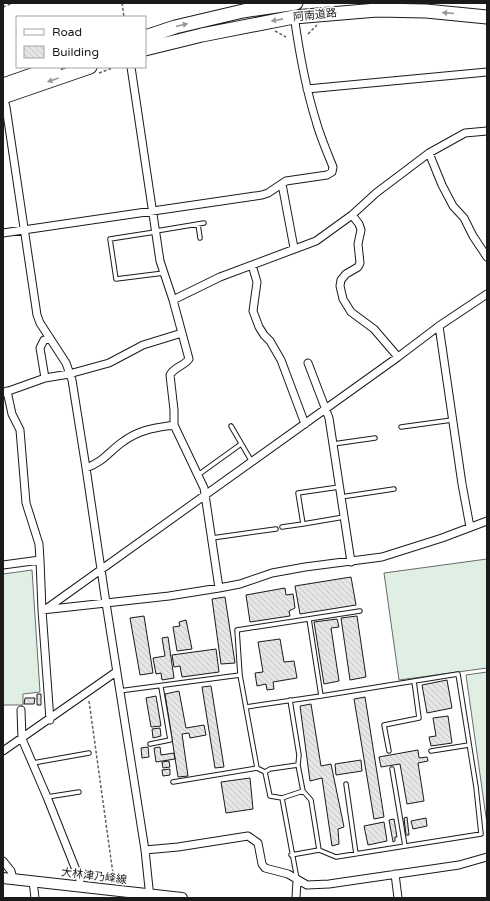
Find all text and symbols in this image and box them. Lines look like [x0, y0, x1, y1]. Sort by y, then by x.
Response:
street label: 阿南道路 [292, 6, 338, 24]
one-way arrow [442, 9, 454, 16]
legend [16, 16, 146, 68]
one-way arrow [271, 17, 283, 23]
one-way arrow [176, 22, 189, 28]
text: Road [52, 25, 82, 39]
text: Building [52, 45, 99, 59]
one-way arrow [47, 77, 59, 83]
street label: 大林津乃峰線 [60, 866, 128, 886]

